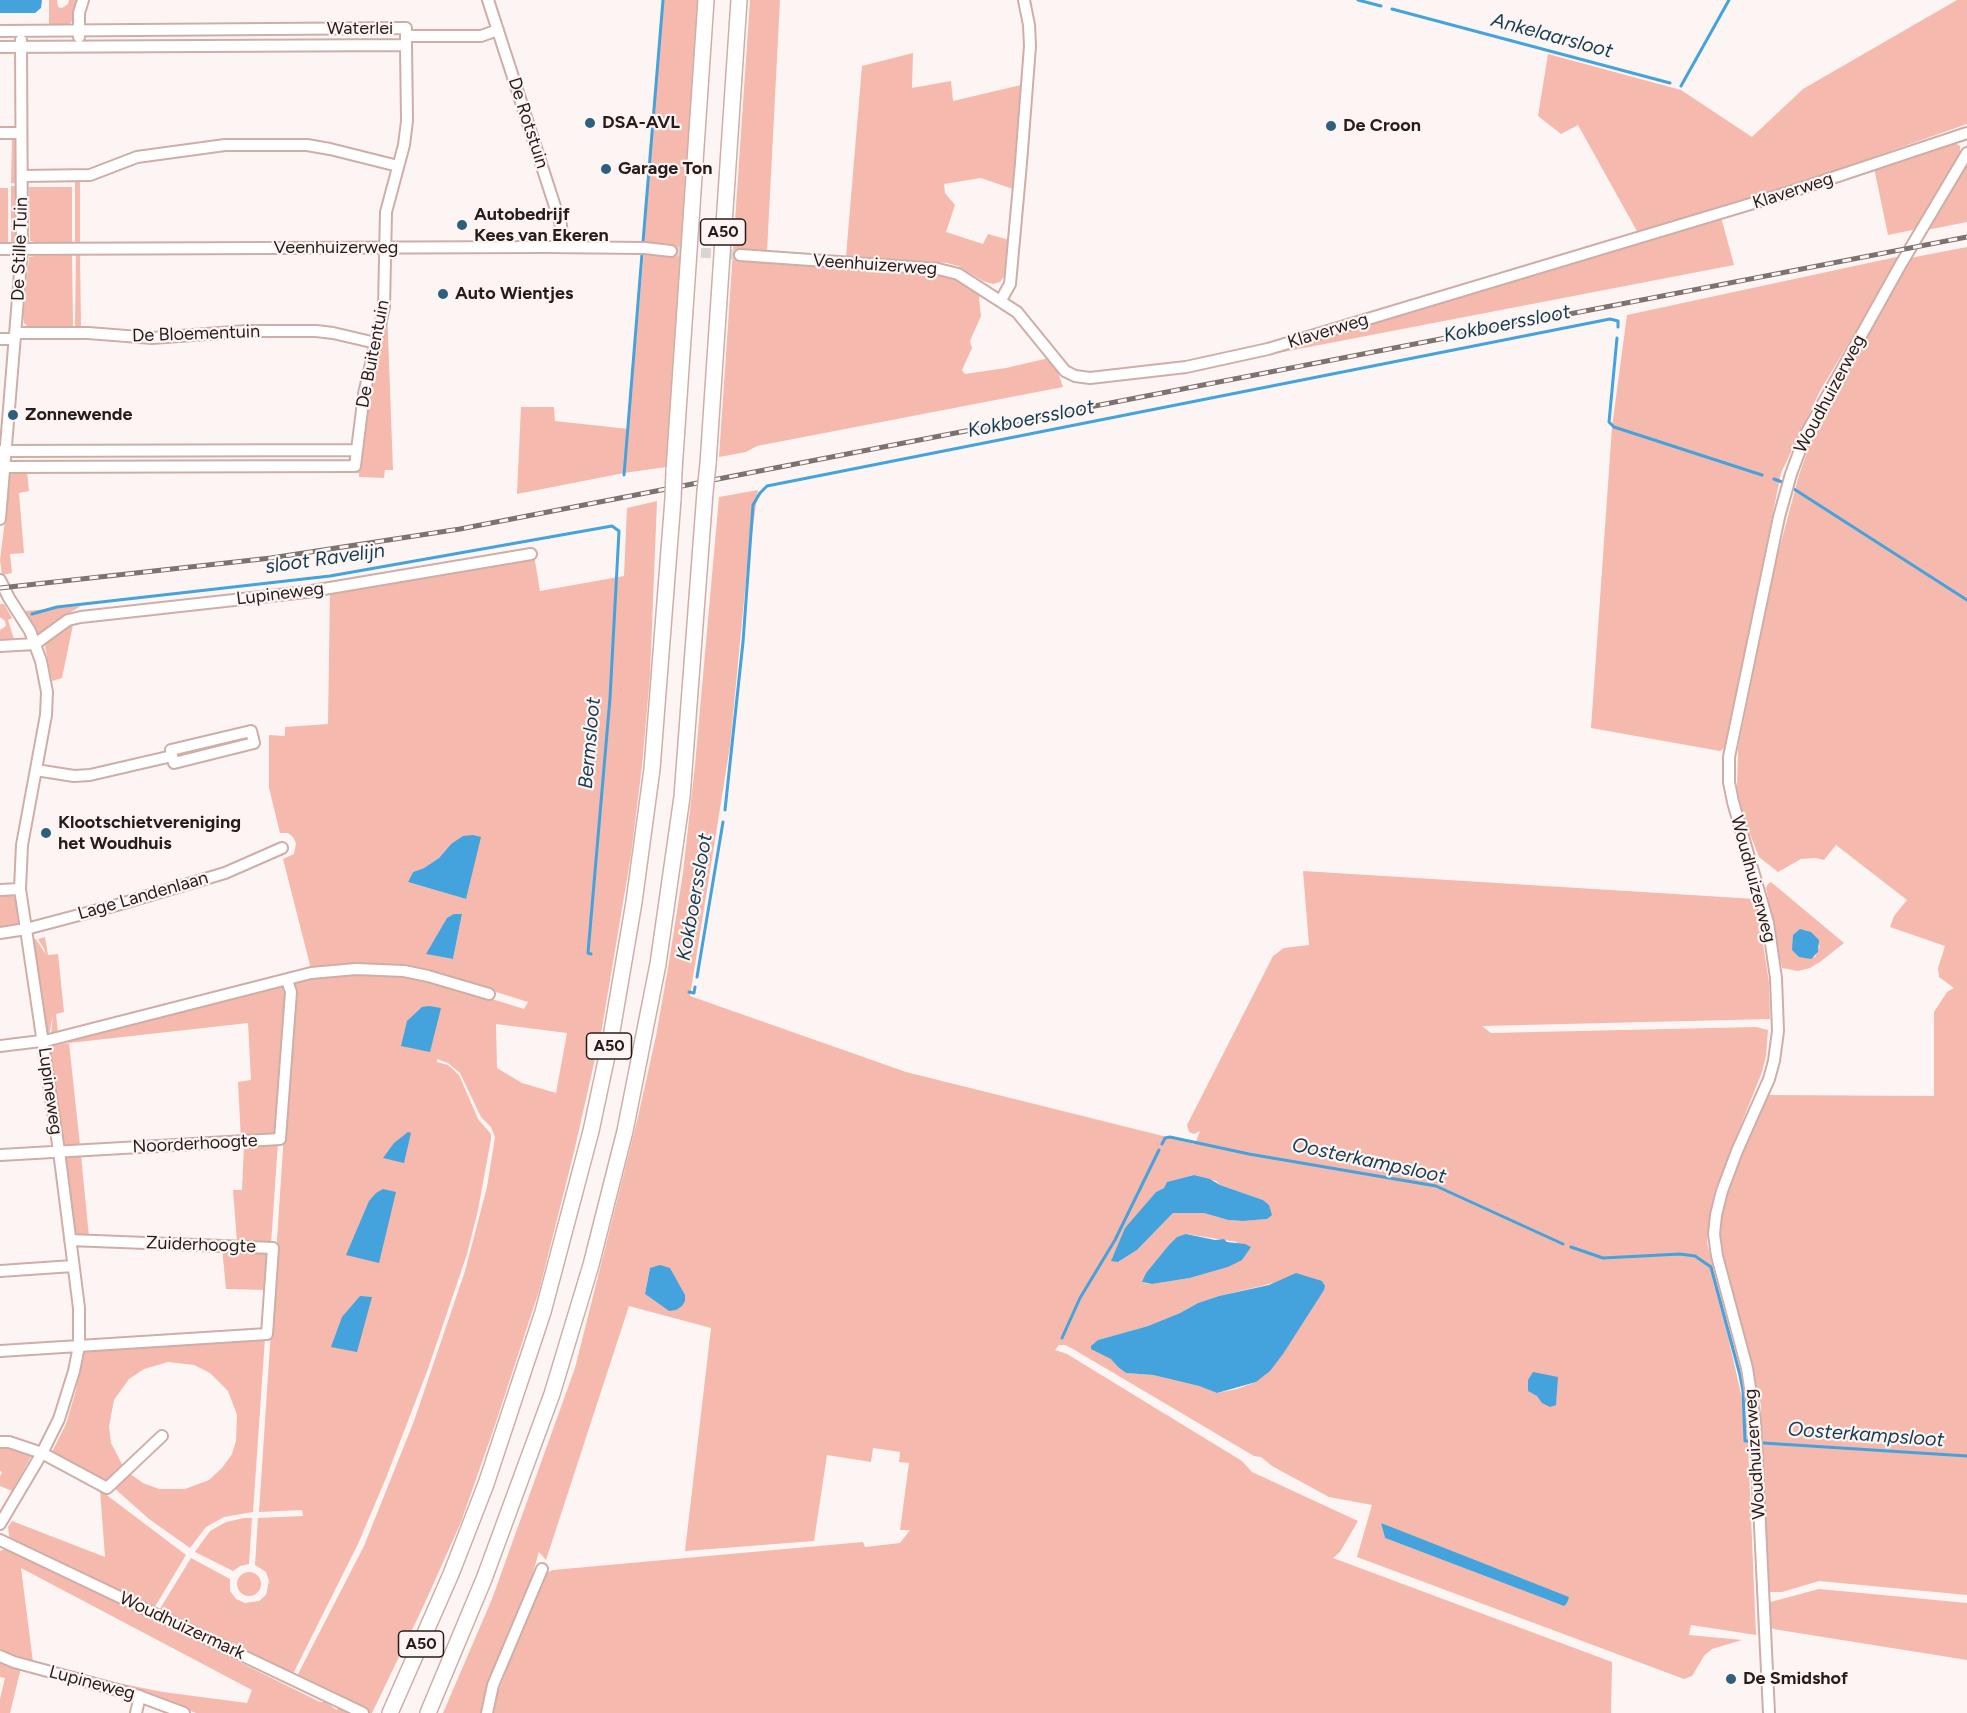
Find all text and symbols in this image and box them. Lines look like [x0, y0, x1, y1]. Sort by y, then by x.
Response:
water label: Ankelaarsloot [1489, 8, 1615, 64]
street label: Waterlei [327, 18, 393, 40]
street label: De Rotstuin [503, 75, 553, 171]
place label: DSA-AVL [602, 112, 680, 134]
place label: De Croon [1343, 115, 1421, 137]
marker: DSA-AVL [583, 116, 597, 130]
marker: De Croon [1324, 119, 1338, 133]
place label: Garage Ton [618, 158, 712, 180]
marker: Garage Ton [599, 162, 613, 176]
street label: Klaverweg [1750, 168, 1836, 214]
street label: De Stille Tuin [7, 197, 33, 301]
place label: Autobedrijf Kees van Ekeren [474, 204, 609, 246]
marker: Autobedrijf Kees van Ekeren [455, 218, 469, 232]
road number: A50 [700, 219, 746, 245]
street label: Veenhuizerweg [274, 237, 398, 259]
street label: Veenhuizerweg [812, 250, 938, 280]
place label: Auto Wientjes [455, 283, 573, 305]
marker: Auto Wientjes [436, 287, 450, 301]
street label: De Buitentuin [352, 298, 394, 410]
water label: Kokboerssloot [1442, 300, 1572, 348]
street label: Klaverweg [1285, 308, 1371, 354]
street label: De Bloementuin [132, 321, 260, 347]
street label: Woudhuizerweg [1790, 331, 1870, 457]
water label: Kokboerssloot [966, 395, 1096, 443]
place label: Zonnewende [25, 404, 132, 426]
marker: Zonnewende [6, 408, 20, 422]
water label: sloot Ravelijn [264, 539, 386, 579]
street label: Lupineweg [235, 578, 325, 610]
water label: Bermsloot [574, 696, 606, 790]
place label: Klootschietvereniging het Woudhuis [58, 812, 241, 854]
street label: Woudhuizerweg [1726, 813, 1780, 945]
marker: Klootschietvereniging het Woudhuis [39, 826, 53, 840]
water label: Kokboerssloot [672, 832, 718, 962]
street label: Lage Landenlaan [75, 867, 211, 925]
road number: A50 [586, 1033, 632, 1059]
street label: Lupineweg [33, 1046, 67, 1136]
street label: Noorderhoogte [132, 1130, 258, 1158]
water label: Oosterkampsloot [1290, 1133, 1448, 1189]
street label: Zuiderhoogte [146, 1232, 256, 1258]
street label: Woudhuizerweg [1740, 1388, 1770, 1520]
water label: Oosterkampsloot [1787, 1418, 1945, 1452]
street label: Woudhuizermark [116, 1587, 248, 1665]
road number: A50 [398, 1631, 444, 1657]
street label: Lupineweg [47, 1661, 137, 1705]
place label: De Smidshof [1743, 1668, 1848, 1690]
marker: De Smidshof [1724, 1672, 1738, 1686]

